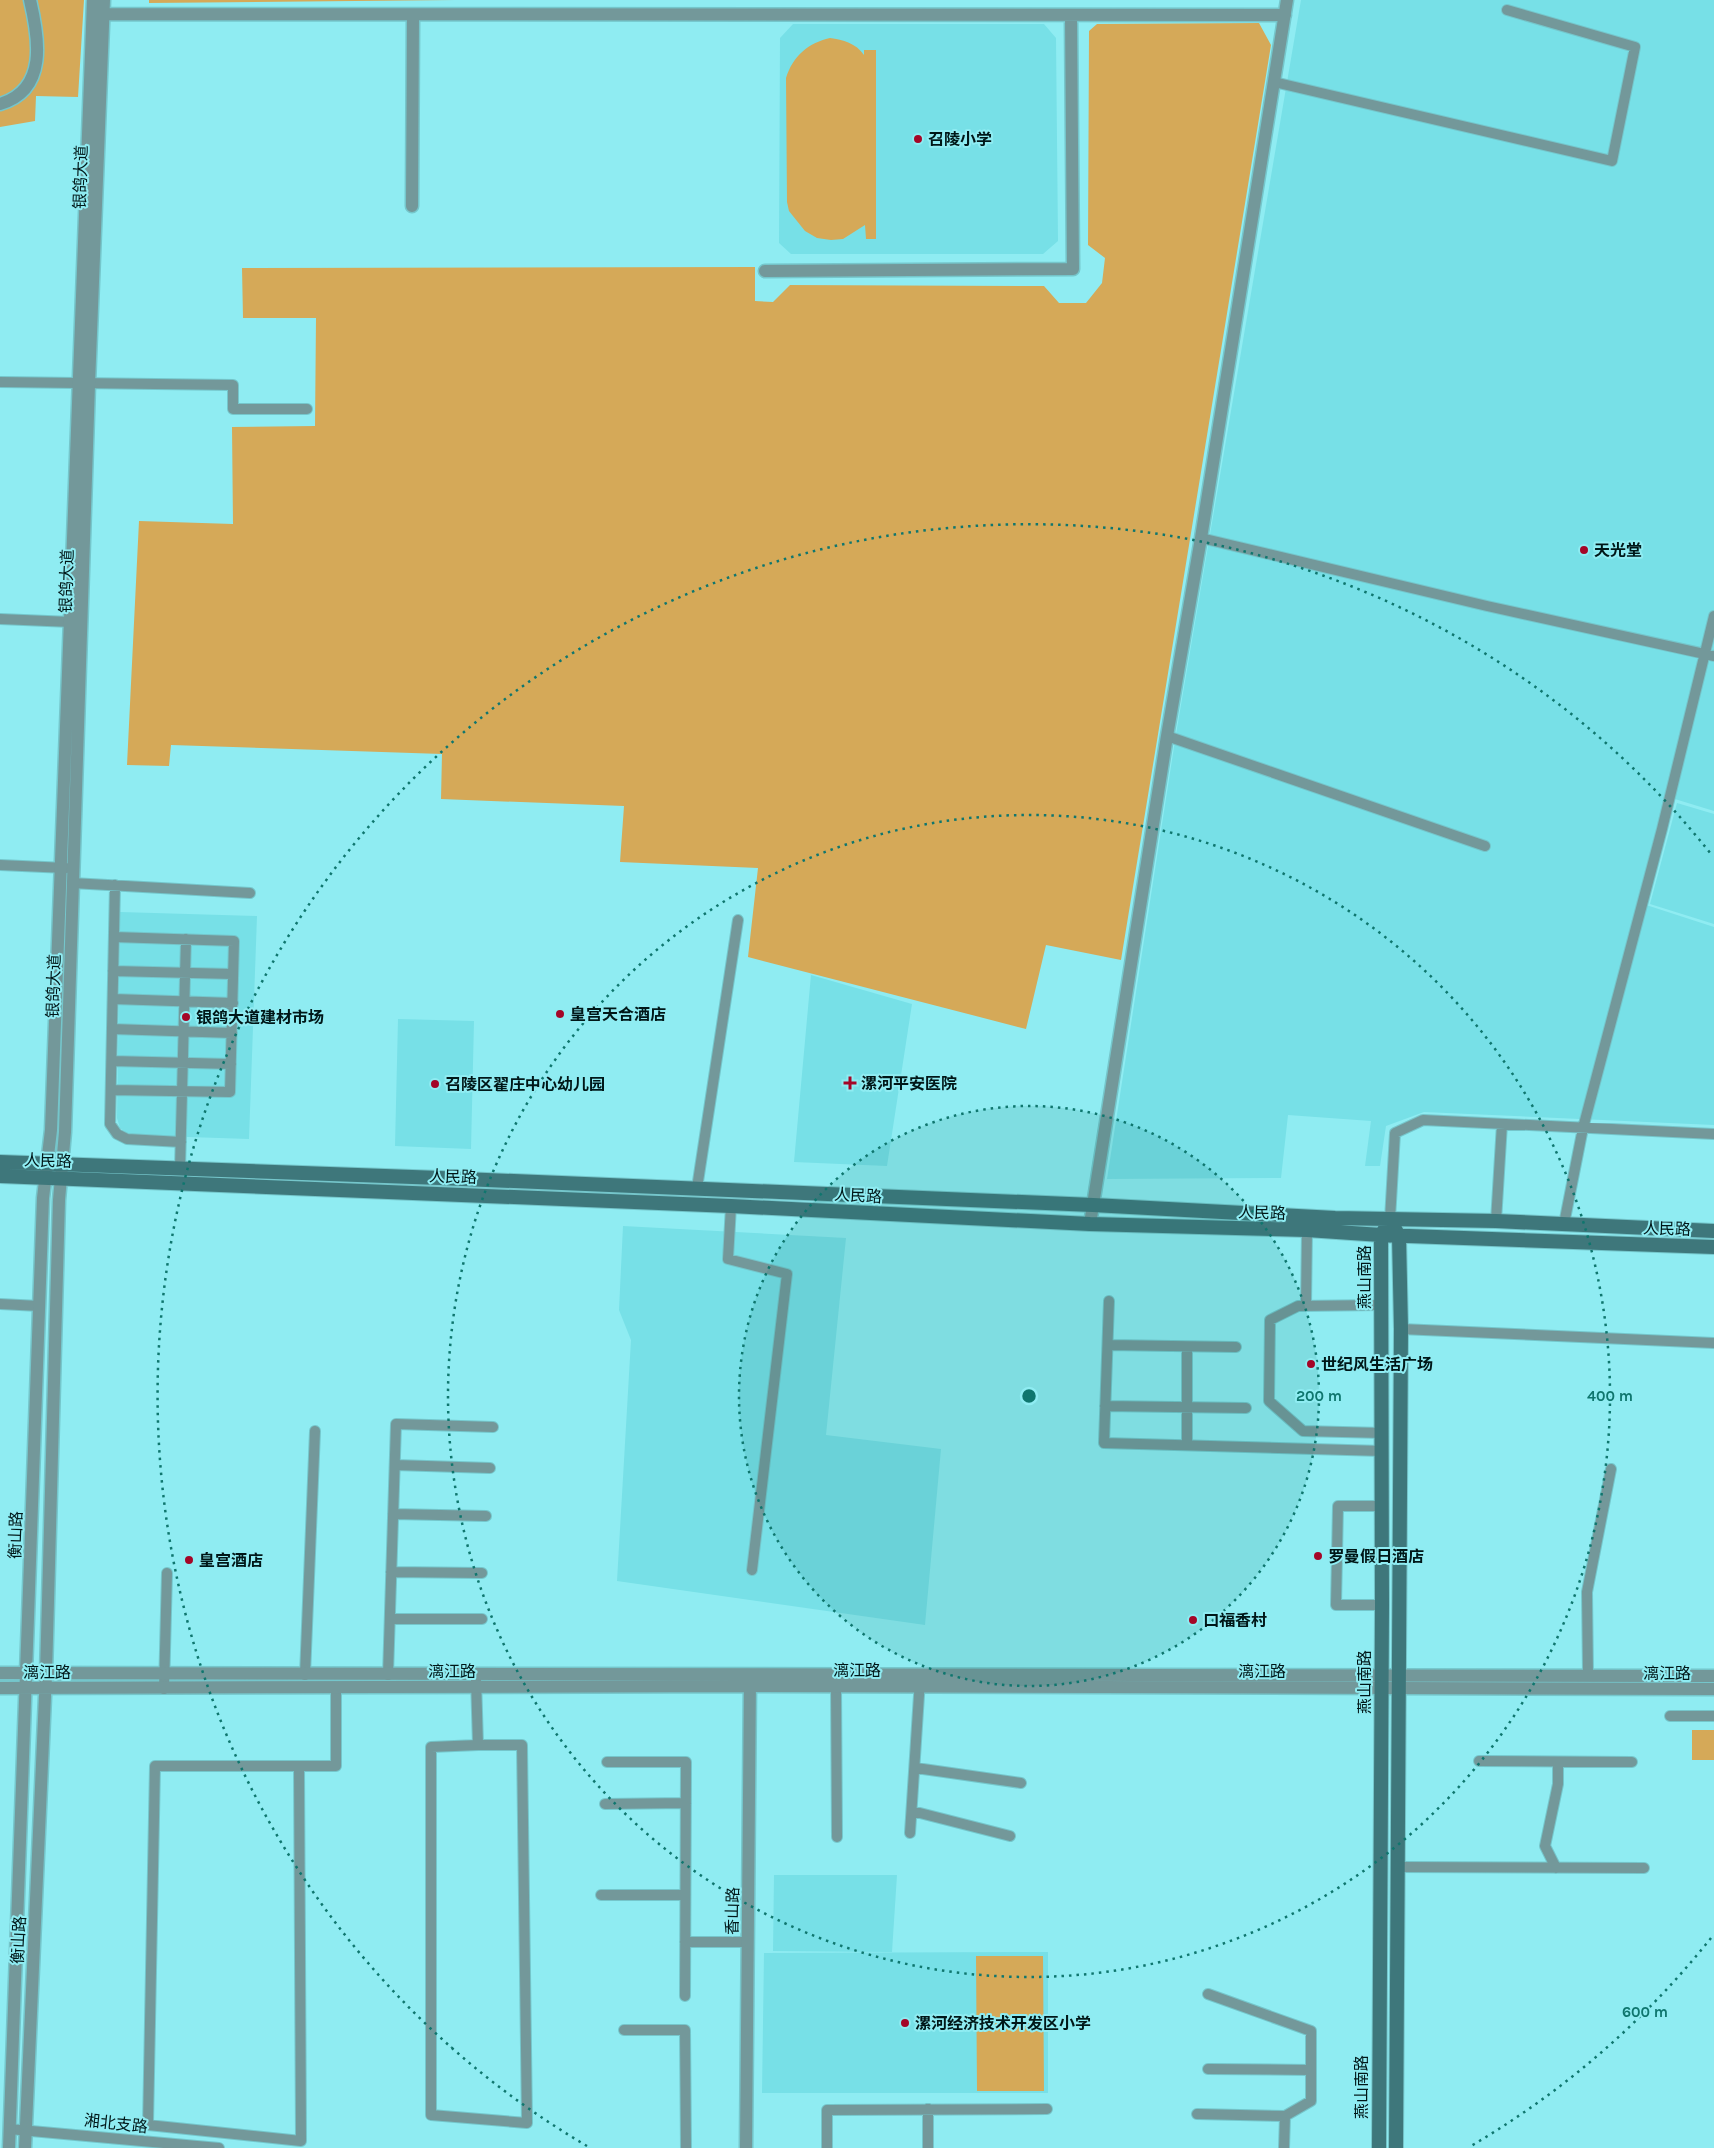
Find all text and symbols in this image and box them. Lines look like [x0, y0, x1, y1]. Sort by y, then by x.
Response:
place label: 召陵小学 [928, 130, 992, 149]
marker: 召陵小学 [912, 133, 924, 145]
street label: 银鸽大道 [70, 145, 91, 209]
place label: 天光堂 [1594, 541, 1642, 560]
marker: 天光堂 [1578, 544, 1590, 556]
street label: 银鸽大道 [56, 549, 77, 613]
street label: 银鸽大道 [43, 954, 64, 1018]
place label: 皇宫天合酒店 [570, 1005, 666, 1024]
place label: 银鸽大道建材市场 [196, 1008, 324, 1027]
marker: 皇宫天合酒店 [554, 1008, 566, 1020]
marker: 银鸽大道建材市场 [180, 1011, 192, 1023]
place label: 漯河平安医院 [861, 1074, 957, 1093]
place label: 召陵区翟庄中心幼儿园 [445, 1075, 605, 1094]
marker: 漯河平安医院 [843, 1076, 857, 1090]
marker: 召陵区翟庄中心幼儿园 [429, 1078, 441, 1090]
street label: 人民路 [24, 1150, 72, 1171]
street label: 人民路 [429, 1166, 477, 1187]
street label: 人民路 [834, 1185, 882, 1206]
street label: 人民路 [1238, 1202, 1286, 1223]
street label: 人民路 [1643, 1218, 1691, 1239]
street label: 燕山南路 [1355, 1245, 1374, 1309]
place label: 世纪风生活广场 [1321, 1355, 1433, 1374]
marker: 世纪风生活广场 [1305, 1358, 1317, 1370]
centre of rings [1020, 1387, 1038, 1405]
text: 200 m [1296, 1387, 1342, 1405]
text: 400 m [1587, 1387, 1633, 1405]
street label: 衡山路 [5, 1511, 26, 1559]
place label: 罗曼假日酒店 [1328, 1547, 1424, 1566]
marker: 罗曼假日酒店 [1312, 1550, 1324, 1562]
place label: 皇宫酒店 [199, 1551, 263, 1570]
marker: 皇宫酒店 [183, 1554, 195, 1566]
place label: 口福香村 [1203, 1611, 1267, 1630]
marker: 口福香村 [1187, 1614, 1199, 1626]
street label: 燕山南路 [1355, 1650, 1374, 1714]
street label: 漓江路 [833, 1661, 881, 1680]
street label: 漓江路 [428, 1662, 476, 1681]
street label: 漓江路 [1238, 1662, 1286, 1681]
street label: 漓江路 [23, 1663, 71, 1682]
street label: 漓江路 [1643, 1664, 1691, 1683]
street label: 香山路 [723, 1887, 742, 1935]
street label: 衡山路 [8, 1916, 29, 1964]
text: 600 m [1622, 2003, 1668, 2021]
place label: 漯河经济技术开发区小学 [915, 2014, 1091, 2033]
marker: 漯河经济技术开发区小学 [899, 2017, 911, 2029]
street label: 燕山南路 [1352, 2055, 1371, 2119]
street label: 湘北支路 [83, 2111, 149, 2136]

